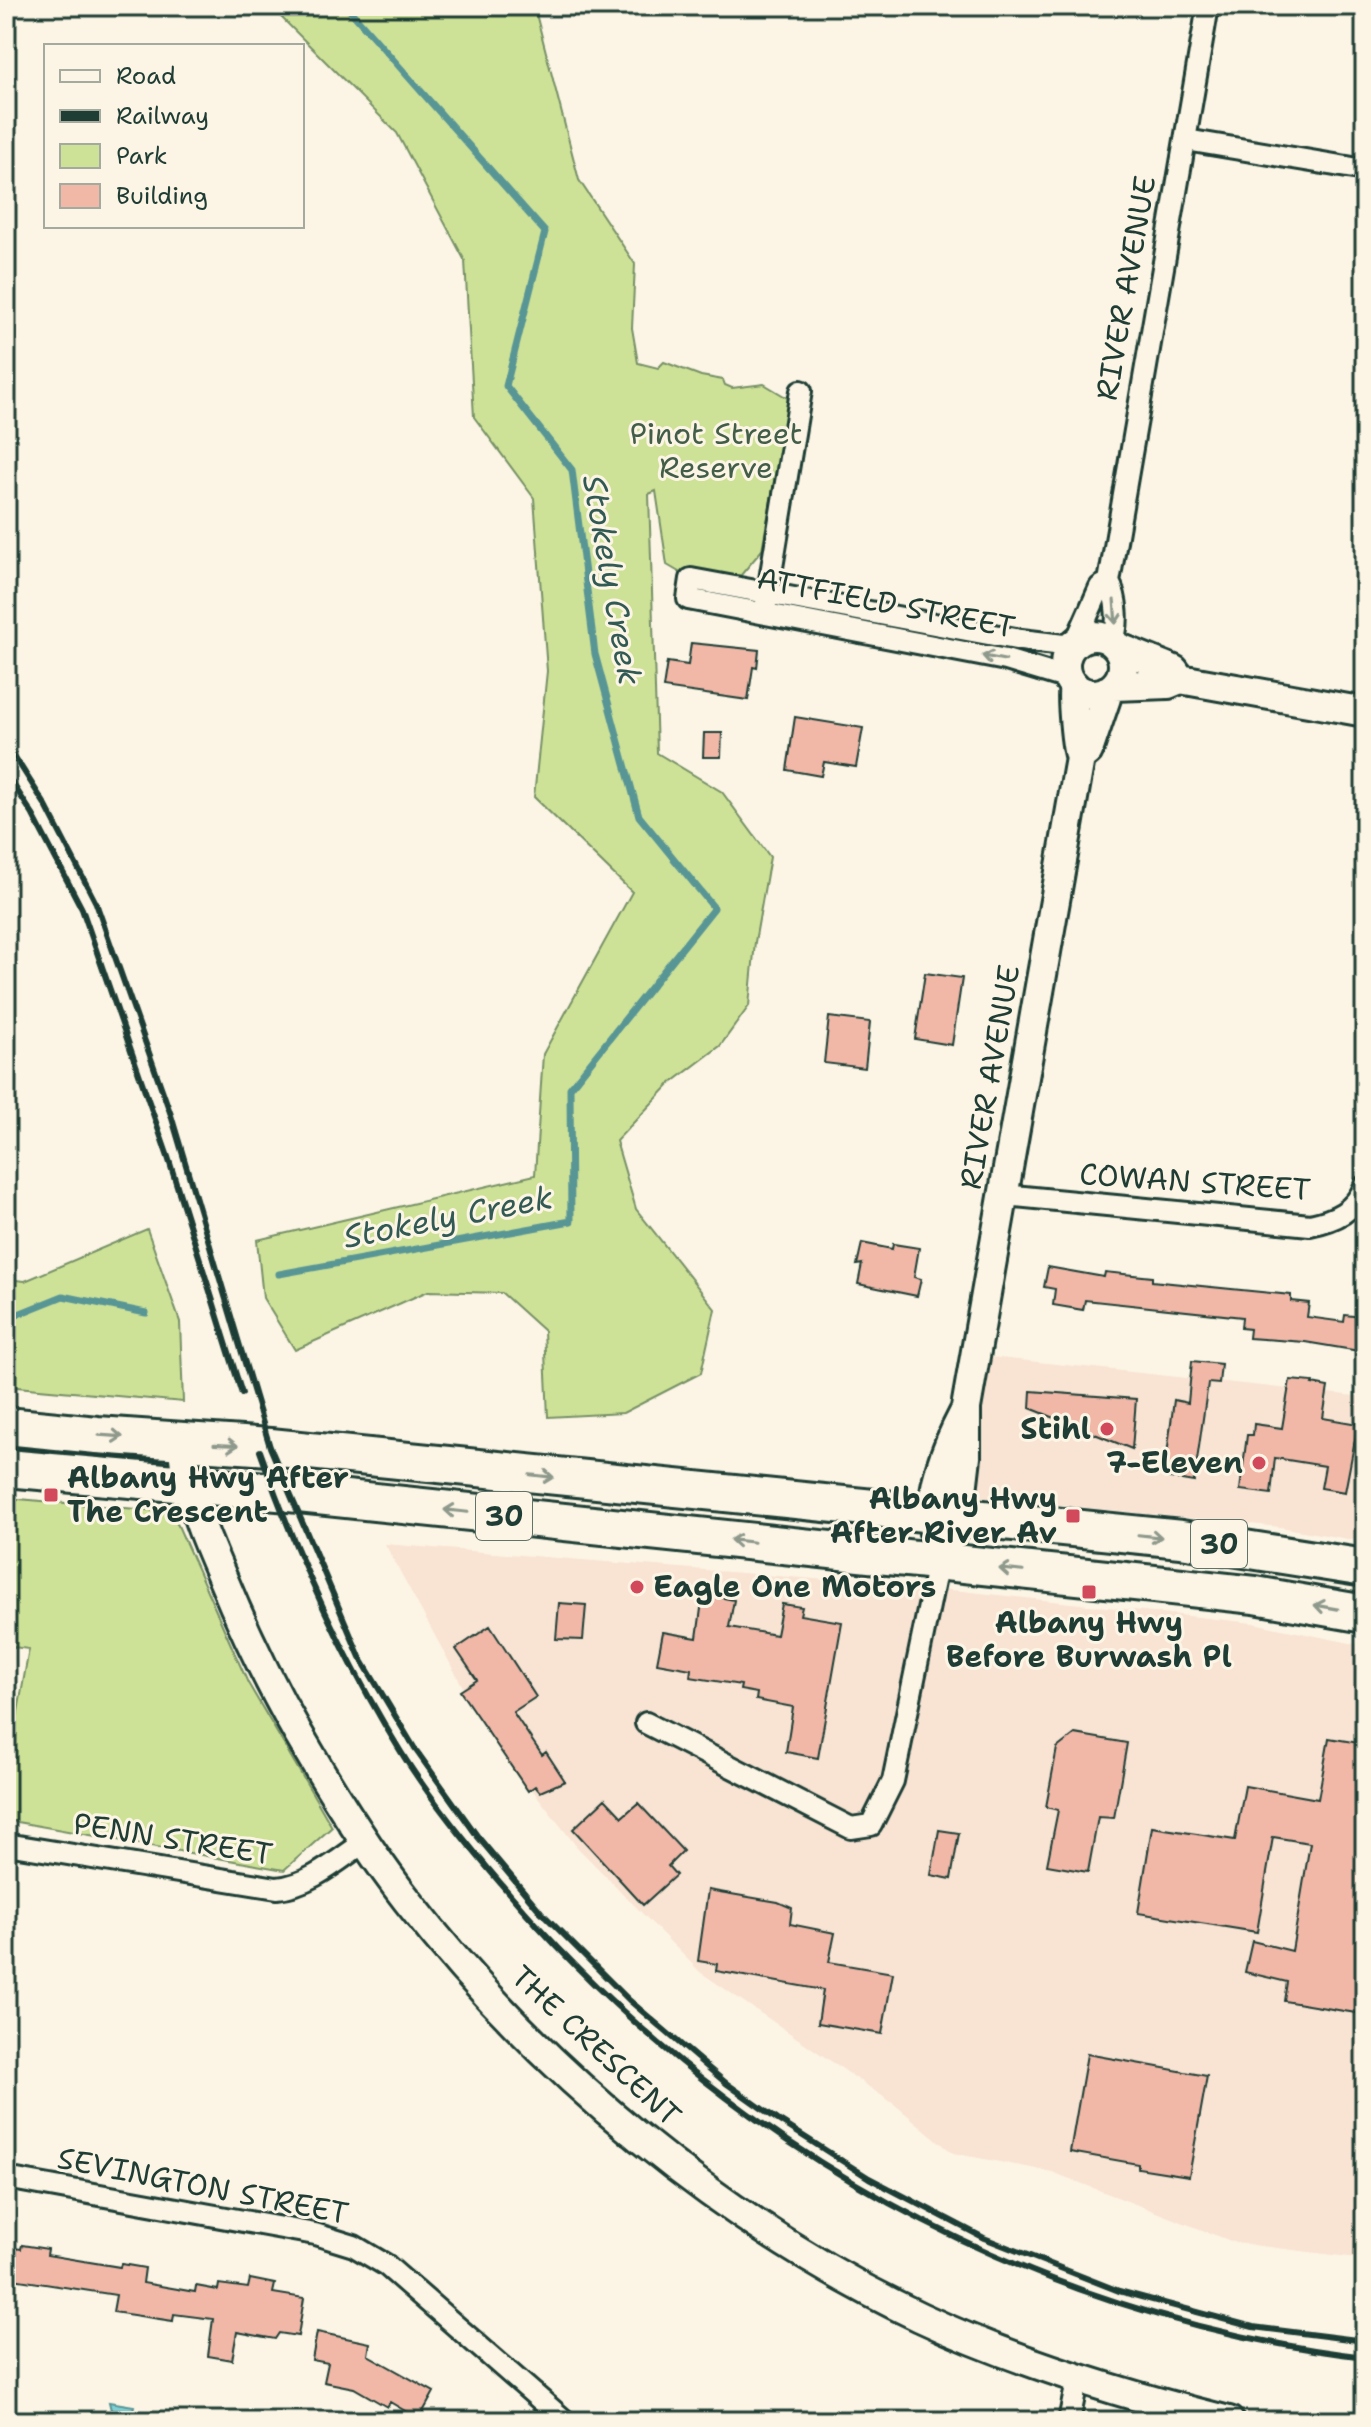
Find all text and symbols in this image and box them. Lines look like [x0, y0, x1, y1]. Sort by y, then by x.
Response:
legend [44, 44, 304, 228]
text: Road [116, 60, 176, 92]
text: Railway [116, 100, 209, 132]
text: Park [116, 140, 168, 172]
street label: RIVER AVENUE [1086, 172, 1165, 403]
text: Building [116, 180, 208, 212]
park label: Pinot Street Reserve [629, 413, 803, 488]
water label: Stokely Creek [573, 471, 652, 688]
street label: ATTFIELD STREET [753, 557, 1019, 648]
one-way arrow [1108, 598, 1123, 625]
one-way arrow [982, 650, 1008, 665]
street label: RIVER AVENUE [950, 961, 1029, 1192]
street label: COWAN STREET [1078, 1153, 1312, 1210]
water label: Stokely Creek [339, 1175, 556, 1258]
place label: Stihl [1020, 1408, 1091, 1449]
marker: Stihl [1098, 1420, 1116, 1438]
one-way arrow [98, 1429, 124, 1444]
one-way arrow [212, 1437, 239, 1452]
place label: 7-Eleven [1106, 1442, 1243, 1483]
marker: 7-Eleven [1250, 1454, 1268, 1472]
place label: Albany Hwy After The Crescent [67, 1457, 349, 1532]
one-way arrow [528, 1469, 555, 1484]
place label: Albany Hwy After River Av [830, 1478, 1057, 1553]
marker: Albany Hwy After The Crescent [42, 1486, 60, 1504]
road number: 30 [476, 1492, 532, 1540]
one-way arrow [443, 1503, 469, 1518]
marker: Albany Hwy After River Av [1064, 1507, 1082, 1525]
road number: 30 [1191, 1520, 1247, 1568]
one-way arrow [1136, 1528, 1163, 1543]
one-way arrow [729, 1533, 756, 1548]
one-way arrow [998, 1562, 1025, 1577]
place label: Eagle One Motors [653, 1566, 936, 1607]
marker: Eagle One Motors [628, 1578, 646, 1596]
marker: Albany Hwy Before Burwash Pl [1080, 1583, 1098, 1601]
one-way arrow [1314, 1599, 1339, 1614]
place label: Albany Hwy Before Burwash Pl [946, 1602, 1232, 1677]
street label: PENN STREET [70, 1803, 276, 1874]
street label: THE CRESCENT [502, 1956, 690, 2135]
street label: SEVINGTON STREET [54, 2137, 352, 2234]

